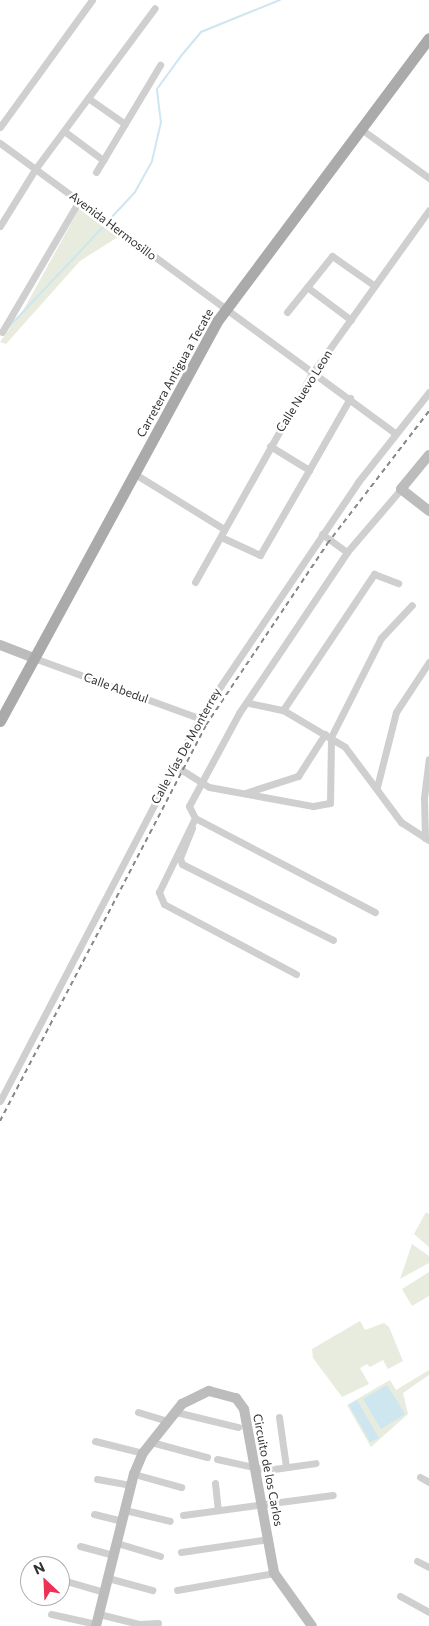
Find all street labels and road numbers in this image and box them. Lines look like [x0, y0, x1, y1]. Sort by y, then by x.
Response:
street label: Avenida Hermosillo [67, 189, 159, 263]
street label: Carretera Antigua a Tecate [134, 306, 216, 440]
street label: Calle Nuevo Leon [273, 347, 335, 435]
street label: Calle Abedul [82, 670, 150, 706]
street label: Calle Vías De Monterrey [148, 686, 224, 806]
street label: Circuito de los Carlos [250, 1413, 286, 1527]

